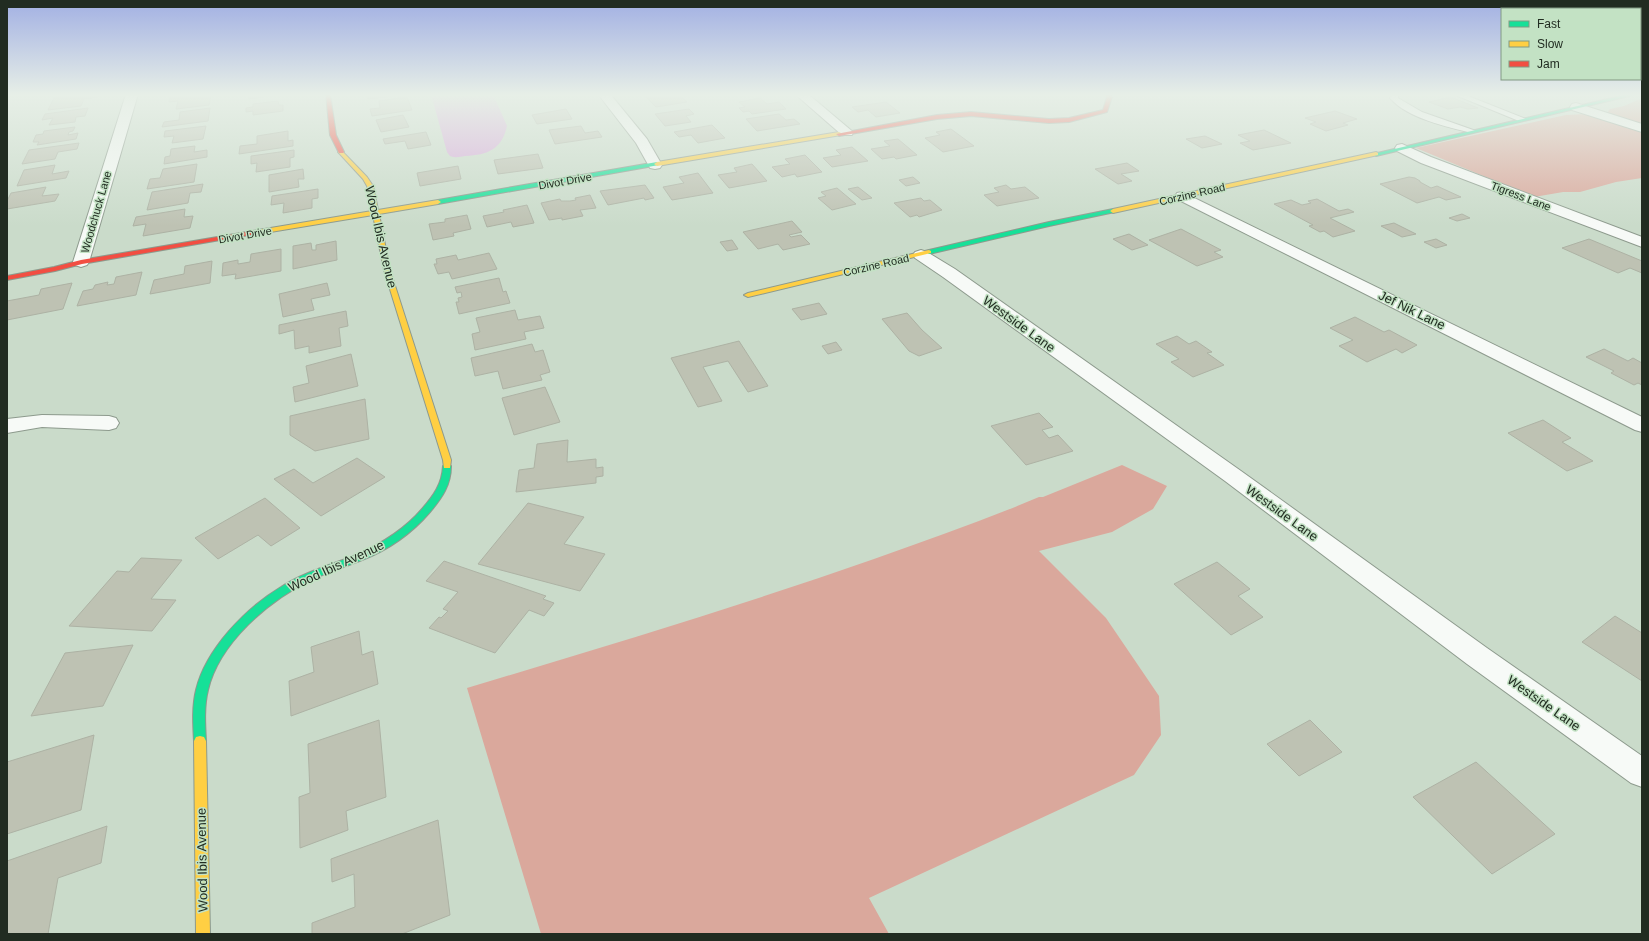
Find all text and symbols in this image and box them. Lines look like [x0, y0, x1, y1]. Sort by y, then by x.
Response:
legend [1501, 8, 1641, 80]
text: Fast [1537, 17, 1561, 31]
text: Slow [1537, 37, 1563, 51]
text: Jam [1537, 57, 1560, 71]
street label: Woodchuck Lane [79, 170, 113, 254]
street label: Divot Drive [537, 170, 593, 192]
street label: Tigress Lane [1489, 179, 1553, 213]
street label: Corzine Road [1158, 181, 1226, 207]
street label: Wood Ibis Avenue [362, 184, 400, 290]
street label: Divot Drive [217, 224, 273, 246]
street label: Corzine Road [842, 252, 910, 278]
street label: Jef Nik Lane [1376, 287, 1448, 333]
street label: Westside Lane [980, 293, 1058, 355]
street label: Westside Lane [1243, 482, 1321, 544]
street label: Wood Ibis Avenue [286, 537, 386, 595]
street label: Westside Lane [1505, 672, 1583, 734]
street label: Wood Ibis Avenue [194, 808, 210, 912]

